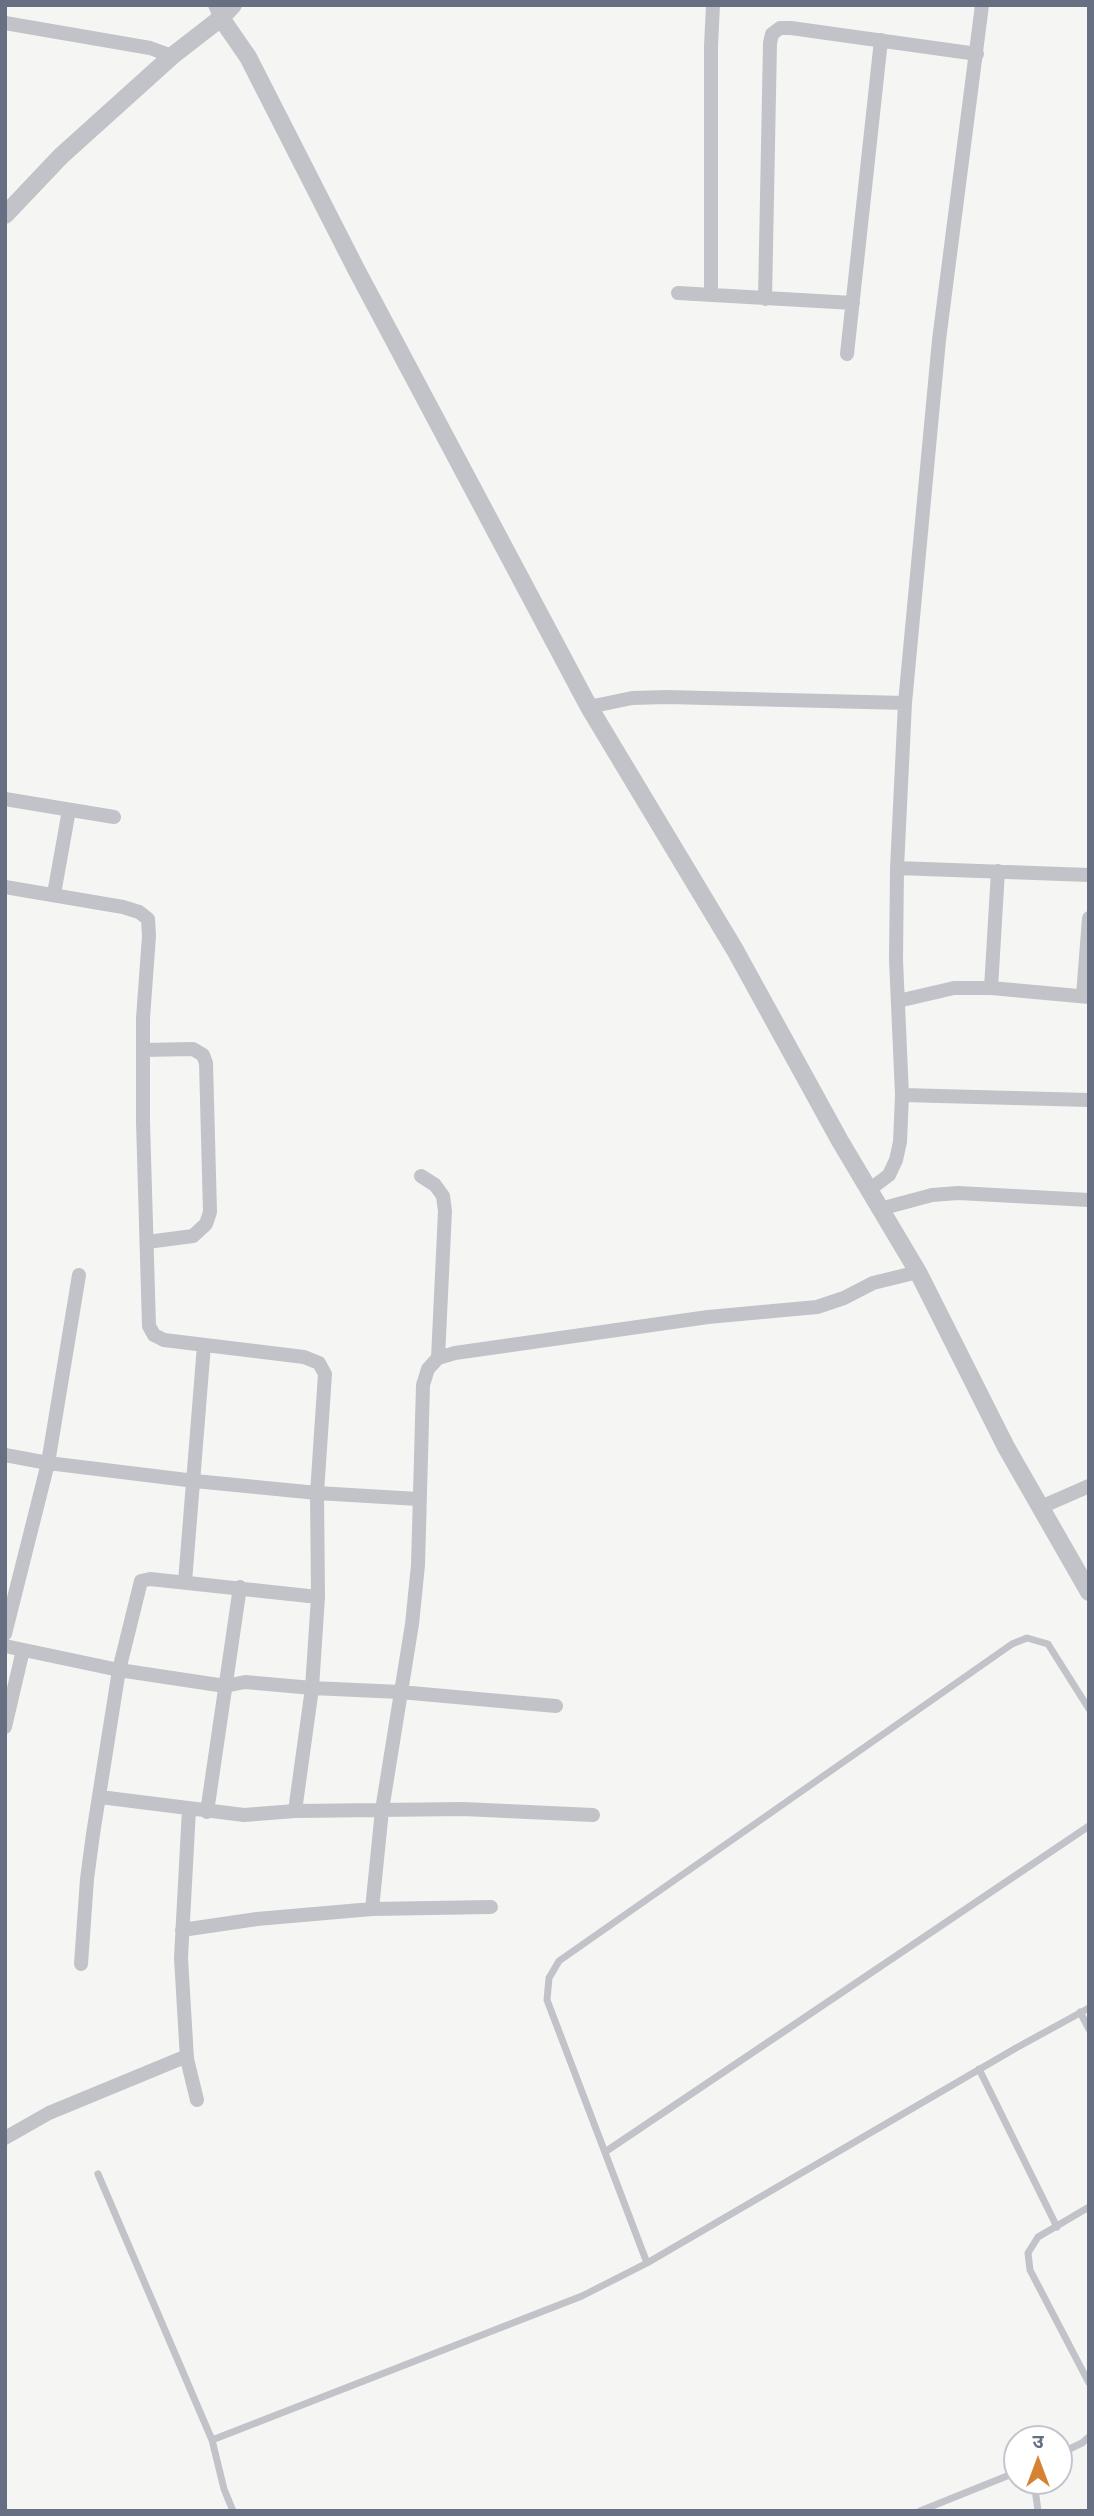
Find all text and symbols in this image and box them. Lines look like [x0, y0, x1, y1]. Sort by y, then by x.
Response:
north arrow [1003, 2425, 1073, 2495]
text: उ [1032, 2429, 1044, 2453]

